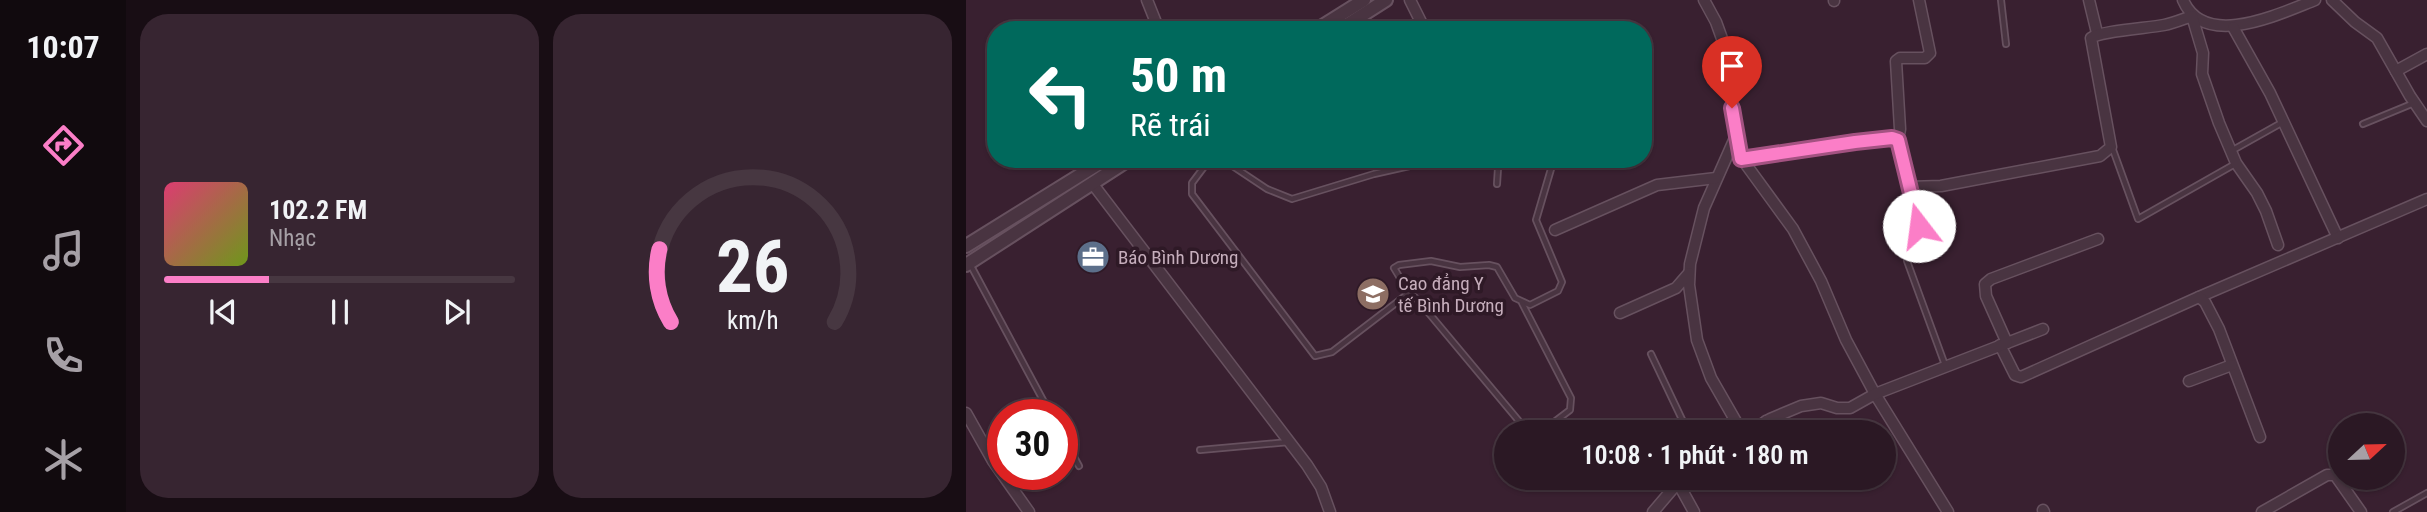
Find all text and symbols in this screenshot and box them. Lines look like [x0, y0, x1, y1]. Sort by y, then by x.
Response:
text: 10:07 [26, 28, 100, 66]
pin [1702, 36, 1762, 108]
text: 50 m [1130, 47, 1227, 104]
icon: arrive [1713, 47, 1751, 85]
icon: left [1015, 49, 1106, 140]
text: Rẽ trái [1130, 106, 1211, 144]
icon: directions [39, 121, 88, 170]
position arrow [1882, 189, 1956, 263]
text: 102.2 FM [269, 195, 367, 225]
text: 26 [716, 224, 789, 310]
text: Nhạc [269, 225, 316, 252]
icon: music [39, 226, 88, 275]
office icon: Báo Bình Dương [1074, 238, 1112, 276]
place label: Báo Bình Dương [1118, 246, 1238, 269]
place label: Cao đẳng Y tế Bình Dương [1398, 272, 1504, 317]
school or university icon: Cao đẳng Y tế Bình Dương [1354, 275, 1392, 313]
icon: previous [204, 293, 242, 331]
icon: pause [321, 293, 359, 331]
icon: next [438, 293, 476, 331]
text: km/h [727, 306, 778, 335]
icon: phone [39, 331, 88, 380]
speed limit sign: 30 [987, 399, 1078, 490]
north arrow [2328, 413, 2404, 490]
map controls [2328, 413, 2405, 490]
icon: climate [39, 435, 88, 484]
text: 10:08 · 1 phút · 180 m [1581, 440, 1809, 470]

